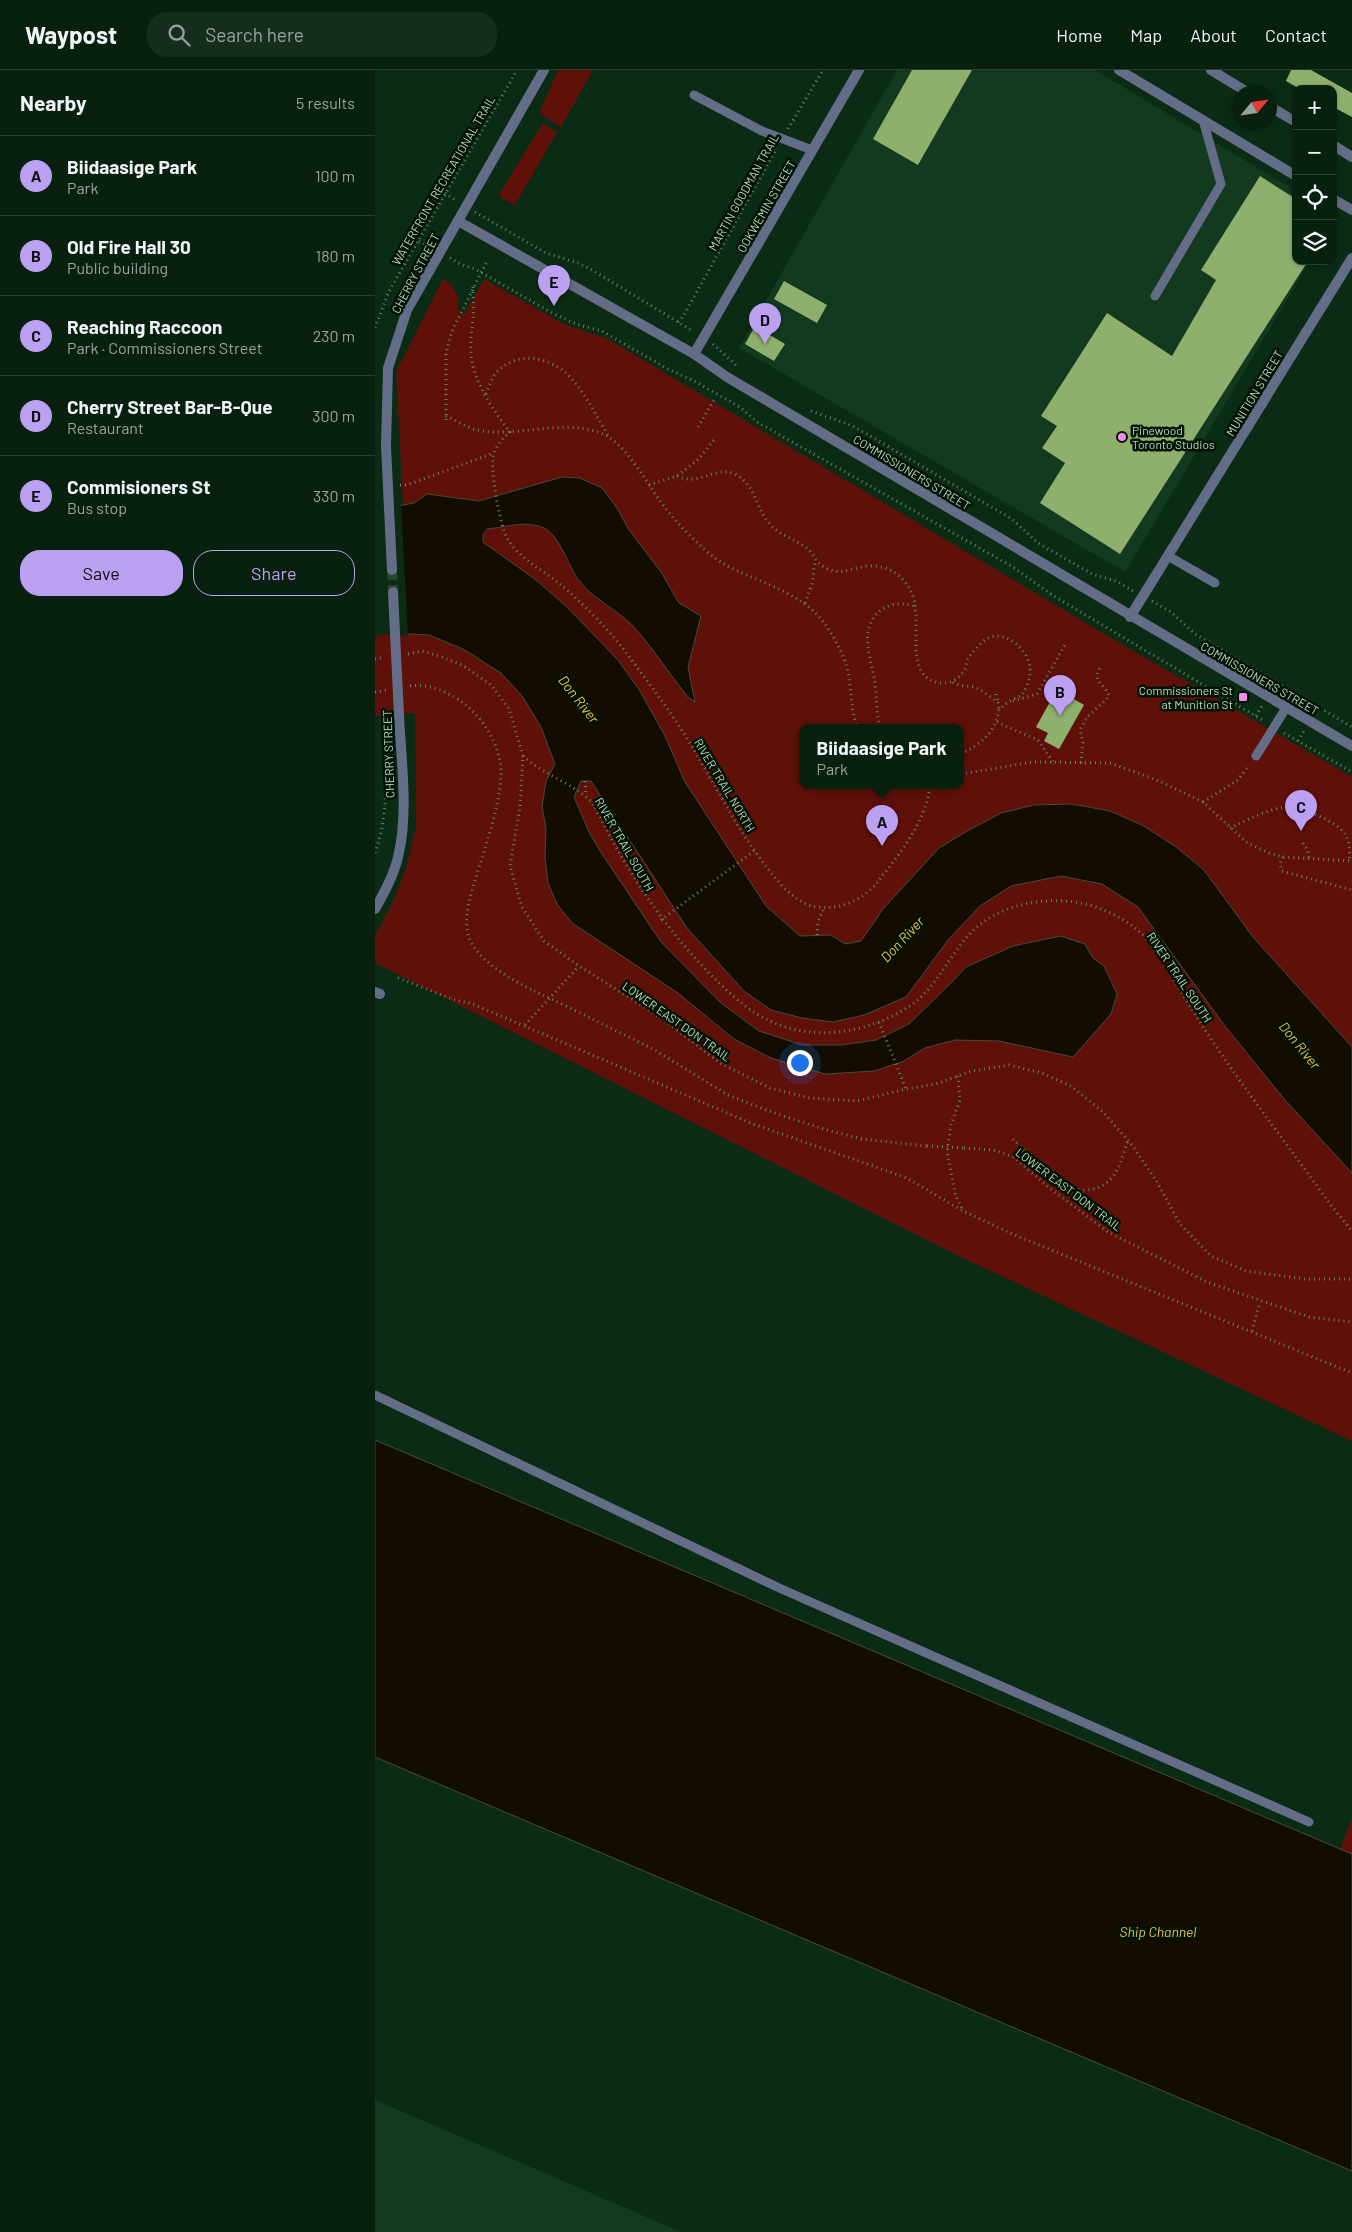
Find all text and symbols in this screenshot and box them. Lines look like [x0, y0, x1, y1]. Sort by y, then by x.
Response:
search box [147, 12, 497, 57]
text: Waypost [25, 20, 117, 49]
icon: search [165, 21, 193, 49]
text: Search here [205, 23, 304, 46]
text: Home [1056, 24, 1102, 46]
text: Map [1130, 24, 1162, 46]
text: About [1190, 24, 1237, 46]
text: Contact [1265, 24, 1327, 46]
north arrow [1232, 85, 1277, 130]
map controls [1292, 85, 1337, 265]
button: + [1292, 85, 1337, 130]
text: Nearby [20, 90, 86, 115]
text: 5 results [296, 93, 355, 112]
street label: WATERFRONT RECREATIONAL TRAIL [389, 93, 497, 267]
button: − [1292, 130, 1337, 175]
street label: MARTIN GOODMAN TRAIL [705, 131, 781, 253]
text: Biidaasige Park [67, 155, 197, 178]
street label: OOKWEMIN STREET [734, 157, 798, 255]
text: A [31, 166, 41, 185]
text: 100 m [315, 166, 355, 185]
button: locate [1292, 175, 1337, 220]
text: Park [67, 178, 98, 197]
button: layers [1292, 220, 1337, 265]
street label: CHERRY STREET [388, 231, 442, 315]
text: Old Fire Hall 30 [67, 235, 191, 258]
text: B [31, 246, 41, 265]
text: 180 m [316, 246, 355, 265]
text: Public building [67, 258, 168, 277]
pin: E [538, 265, 570, 306]
pin: D [749, 303, 781, 344]
text: Reaching Raccoon [67, 315, 222, 338]
text: C [31, 326, 41, 345]
text: 230 m [313, 326, 355, 345]
text: Park · Commissioners Street [67, 338, 263, 357]
street label: MUNITION STREET [1223, 347, 1285, 439]
text: Cherry Street Bar-B-Que [67, 395, 273, 418]
text: D [31, 406, 41, 425]
text: 300 m [312, 406, 355, 425]
text: Restaurant [67, 418, 144, 437]
place label: Pinewood Toronto Studios [1132, 423, 1215, 451]
marker: Pinewood Toronto Studios [1116, 431, 1128, 443]
street label: COMMISSIONERS STREET [851, 432, 973, 513]
text: Commisioners St [67, 475, 210, 498]
text: E [31, 486, 41, 505]
text: 330 m [313, 486, 355, 505]
text: Bus stop [67, 498, 127, 517]
button: Save [20, 550, 183, 596]
button: Share [193, 550, 355, 596]
street label: COMMISSIONERS STREET [1199, 638, 1322, 718]
water label: Don River [555, 672, 604, 727]
pin: B [1044, 675, 1076, 716]
place label: Commissioners St at Munition St [1139, 683, 1233, 711]
marker: Commissioners St at Munition St [1237, 691, 1249, 703]
street label: CHERRY STREET [379, 709, 397, 798]
popup [799, 724, 964, 789]
street label: RIVER TRAIL NORTH [692, 736, 758, 834]
text: Biidaasige Park [816, 736, 947, 759]
text: Park [816, 759, 848, 778]
pin: C [1285, 790, 1317, 831]
street label: RIVER TRAIL SOUTH [593, 795, 657, 893]
pin: A [866, 805, 898, 846]
water label: Don River [877, 912, 928, 965]
street label: RIVER TRAIL SOUTH [1145, 929, 1215, 1025]
street label: LOWER EAST DON TRAIL [620, 978, 734, 1064]
water label: Don River [1276, 1018, 1325, 1073]
your location [787, 1050, 813, 1076]
street label: LOWER EAST DON TRAIL [1013, 1145, 1125, 1233]
water label: Ship Channel [1120, 1923, 1196, 1940]

